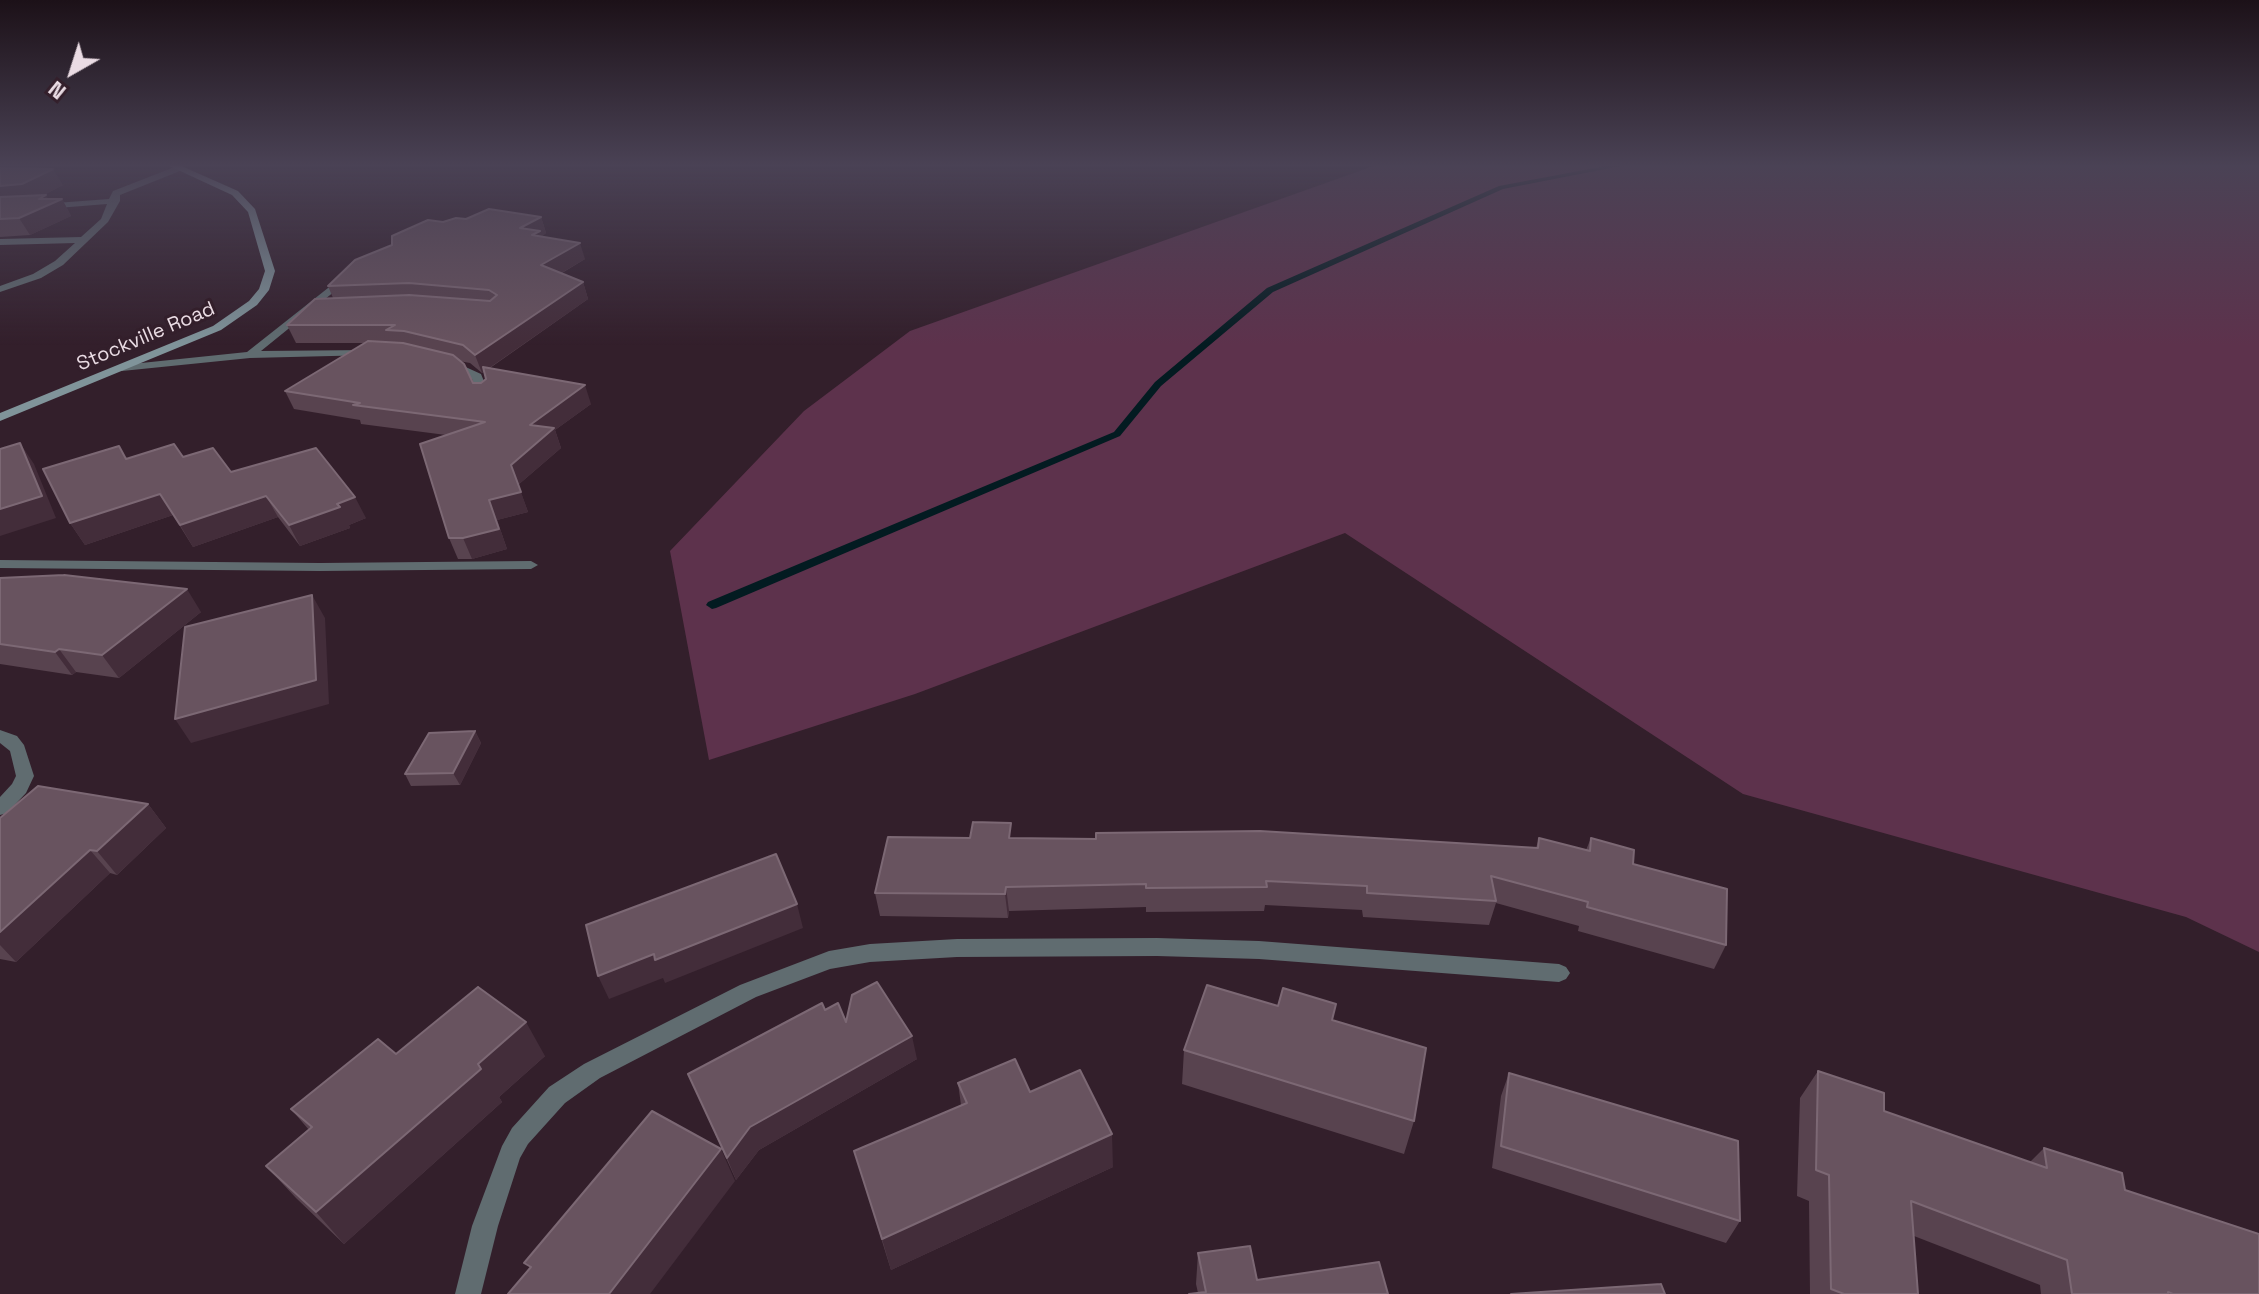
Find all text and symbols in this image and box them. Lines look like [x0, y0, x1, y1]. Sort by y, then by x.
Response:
north arrow [32, 32, 112, 112]
text: N [42, 75, 71, 106]
street label: Stockville Road [73, 297, 219, 377]

